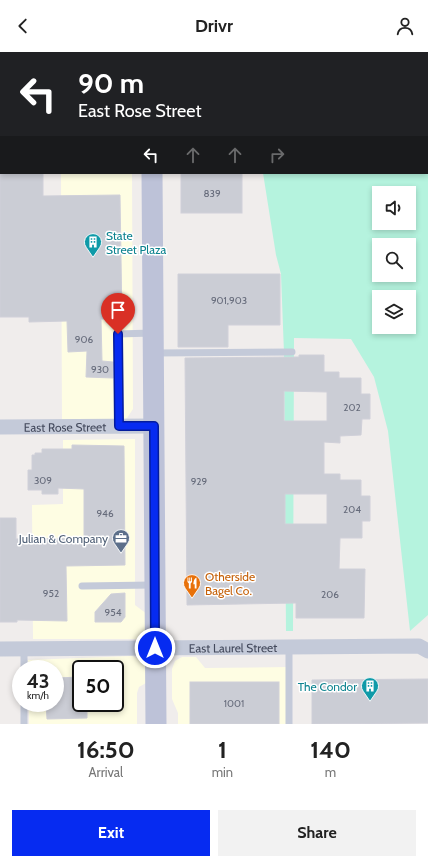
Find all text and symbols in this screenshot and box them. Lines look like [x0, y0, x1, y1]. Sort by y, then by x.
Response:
icon: back [12, 15, 34, 37]
text: Drivr [195, 15, 233, 37]
icon: person [394, 15, 416, 37]
text: 90 m [78, 66, 144, 100]
icon: left [12, 68, 64, 120]
text: East Rose Street [78, 100, 202, 122]
icon: left [140, 144, 162, 166]
icon: ahead [182, 144, 204, 166]
icon: ahead [224, 144, 246, 166]
icon: right [266, 144, 288, 166]
map controls [372, 186, 416, 334]
button: sound [372, 186, 416, 230]
house number: 839 [203, 187, 221, 200]
place label: State Street Plaza [106, 228, 167, 257]
building icon: State Street Plaza [83, 232, 103, 257]
button: search [372, 238, 416, 282]
button: layers [372, 290, 416, 334]
pin [101, 293, 135, 334]
house number: 901,903 [211, 294, 247, 307]
icon: arrive [107, 299, 129, 321]
house number: 906 [75, 333, 93, 346]
house number: 930 [91, 363, 109, 376]
house number: 202 [343, 401, 361, 414]
street label: East Rose Street [24, 419, 106, 434]
house number: 309 [34, 474, 52, 487]
house number: 929 [191, 475, 208, 488]
house number: 204 [343, 503, 361, 516]
house number: 946 [96, 507, 114, 520]
office icon: Julian & Company [111, 528, 131, 553]
place label: Julian & Company [18, 531, 108, 546]
place label: Otherside Bagel Co. [205, 569, 255, 598]
restaurant icon: Otherside Bagel Co. [182, 573, 202, 598]
house number: 952 [43, 587, 59, 600]
house number: 206 [321, 588, 339, 601]
house number: 954 [105, 606, 122, 619]
position arrow [134, 627, 176, 669]
street label: East Laurel Street [189, 640, 277, 655]
speed limit sign: 50 [72, 660, 124, 712]
text: 43 [26, 669, 50, 693]
building icon: The Condor [360, 676, 380, 701]
place label: The Condor [298, 679, 357, 694]
text: km/h [27, 689, 49, 702]
house number: 1001 [224, 697, 244, 710]
text: 16:50 [77, 735, 135, 764]
text: 1 [218, 735, 227, 764]
text: 140 [310, 735, 351, 764]
text: Arrival [89, 764, 123, 780]
text: min [212, 764, 233, 780]
text: m [325, 764, 336, 780]
button: Exit [12, 810, 210, 856]
button: Share [218, 810, 416, 856]

